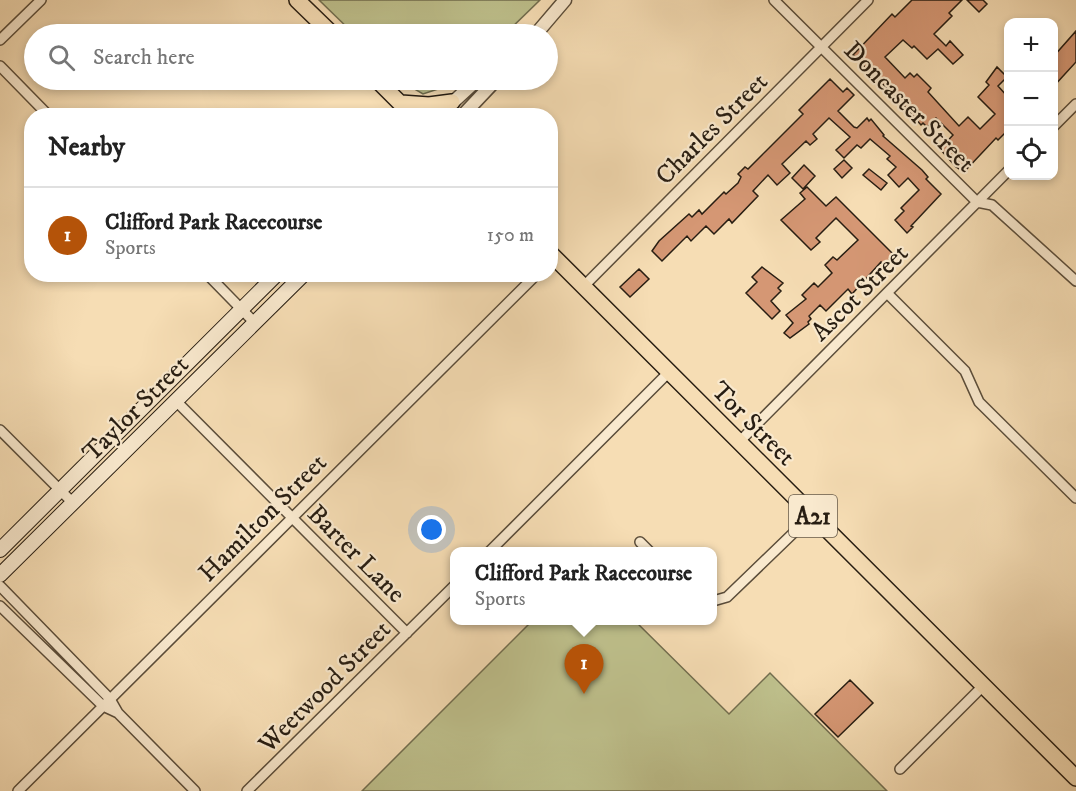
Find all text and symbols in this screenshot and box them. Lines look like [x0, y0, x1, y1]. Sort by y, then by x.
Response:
map controls [1004, 18, 1058, 180]
button: + [1004, 18, 1058, 72]
search box [24, 24, 558, 90]
street label: Doncaster Street [836, 34, 982, 180]
icon: search [45, 41, 78, 74]
text: Search here [93, 44, 195, 71]
street label: Charles Street [649, 66, 775, 192]
button: − [1004, 72, 1058, 126]
button: locate [1004, 126, 1058, 180]
text: Nearby [48, 131, 125, 164]
text: Clifford Park Racecourse [105, 209, 322, 236]
text: 1 [64, 223, 71, 248]
text: 150 m [487, 223, 534, 248]
text: Sports [105, 236, 156, 261]
street label: Ascot Street [804, 237, 916, 349]
street label: Taylor Street [76, 349, 196, 469]
street label: Tor Street [704, 375, 802, 473]
street label: Hamilton Street [192, 447, 334, 589]
road number: A21 [789, 495, 837, 537]
street label: Barter Lane [300, 498, 412, 610]
your location [417, 515, 446, 544]
popup [450, 547, 717, 625]
text: Clifford Park Racecourse [475, 560, 692, 587]
text: Sports [475, 587, 526, 612]
street label: Weetwood Street [251, 614, 398, 761]
pin: 1 [564, 644, 604, 694]

